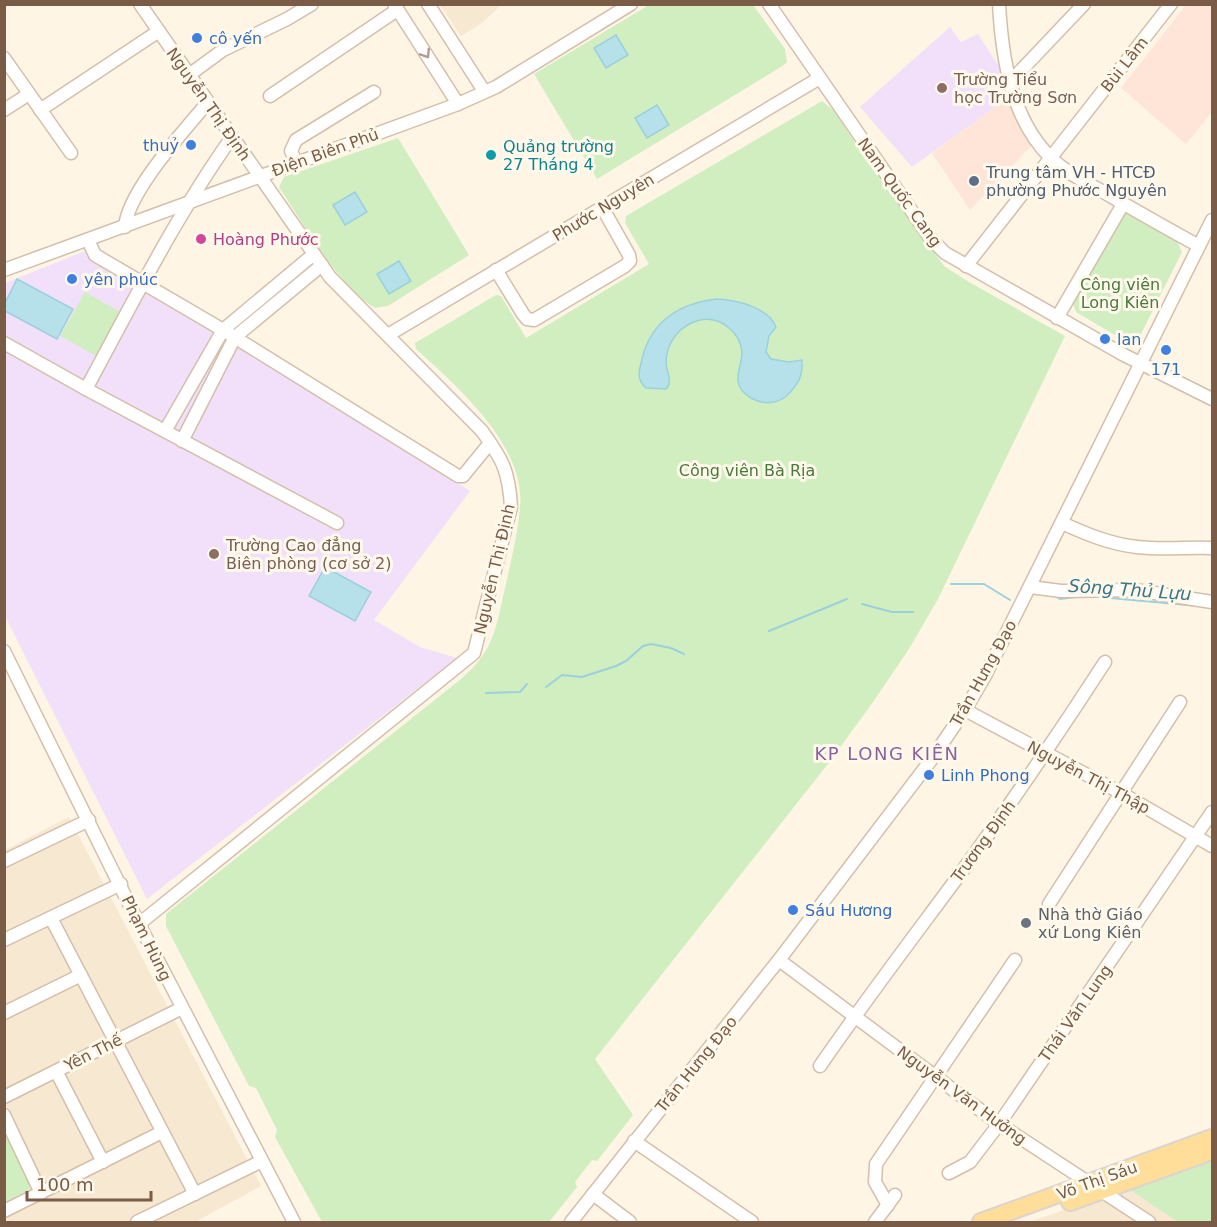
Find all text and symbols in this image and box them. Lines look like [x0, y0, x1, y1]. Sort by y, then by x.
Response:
place label: cô yến [209, 29, 262, 48]
marker: cô yến [190, 31, 204, 45]
street label: Bùi Lâm [1097, 33, 1152, 96]
street label: Nguyễn Thị Định [163, 44, 255, 164]
one-way arrow [418, 47, 429, 58]
place label: Trường Tiểu học Trường Sơn [953, 70, 1077, 107]
marker: Trường Tiểu học Trường Sơn [935, 81, 949, 95]
street label: Điện Biên Phủ [269, 124, 381, 181]
street label: Nam Quốc Cang [854, 134, 946, 251]
place label: thuỷ [143, 136, 179, 155]
place label: Quảng trường 27 Tháng 4 [503, 137, 614, 174]
marker: thuỷ [184, 138, 198, 152]
marker: Quảng trường 27 Tháng 4 [484, 148, 498, 162]
place label: Trung tâm VH - HTCĐ phường Phước Nguyên [985, 163, 1167, 200]
street label: Phước Nguyên [549, 170, 658, 245]
marker: Trung tâm VH - HTCĐ phường Phước Nguyên [967, 174, 981, 188]
place label: Hoàng Phước [213, 230, 319, 249]
marker: Hoàng Phước [194, 232, 208, 246]
place label: yên phúc [84, 270, 158, 289]
marker: yên phúc [65, 272, 79, 286]
park label: Công viên Long Kiên [1080, 275, 1160, 312]
place label: lan [1117, 330, 1141, 349]
marker: lan [1098, 332, 1112, 346]
marker: 171 [1159, 343, 1173, 357]
place label: 171 [1151, 360, 1181, 379]
park label: Công viên Bà Rịa [679, 461, 815, 480]
street label: Nguyễn Thị Định [470, 502, 519, 636]
place label: Trường Cao đẳng Biên phòng (cơ sở 2) [225, 536, 392, 573]
marker: Trường Cao đẳng Biên phòng (cơ sở 2) [207, 547, 221, 561]
water label: Sông Thủ Lựu [1068, 575, 1192, 604]
street label: Trần Hưng Đạo [946, 617, 1020, 731]
street label: Nguyễn Thị Thập [1024, 737, 1153, 818]
district label: KP LONG KIÊN [814, 743, 960, 764]
place label: Linh Phong [941, 766, 1030, 785]
marker: Linh Phong [922, 768, 936, 782]
street label: Trương Định [947, 797, 1019, 887]
street label: Phạm Hùng [118, 892, 175, 984]
place label: Sáu Hương [805, 901, 892, 920]
marker: Sáu Hương [786, 903, 800, 917]
place label: Nhà thờ Giáo xứ Long Kiên [1038, 905, 1143, 942]
marker: Nhà thờ Giáo xứ Long Kiên [1019, 916, 1033, 930]
street label: Thái Văn Lung [1034, 961, 1116, 1066]
street label: Trần Hưng Đạo [651, 1012, 741, 1117]
street label: Yên Thế [60, 1030, 126, 1076]
street label: Nguyễn Văn Hưởng [893, 1042, 1030, 1149]
street label: Võ Thị Sáu [1054, 1157, 1140, 1204]
scale bar [27, 1164, 152, 1202]
text: 100 m [36, 1174, 94, 1195]

